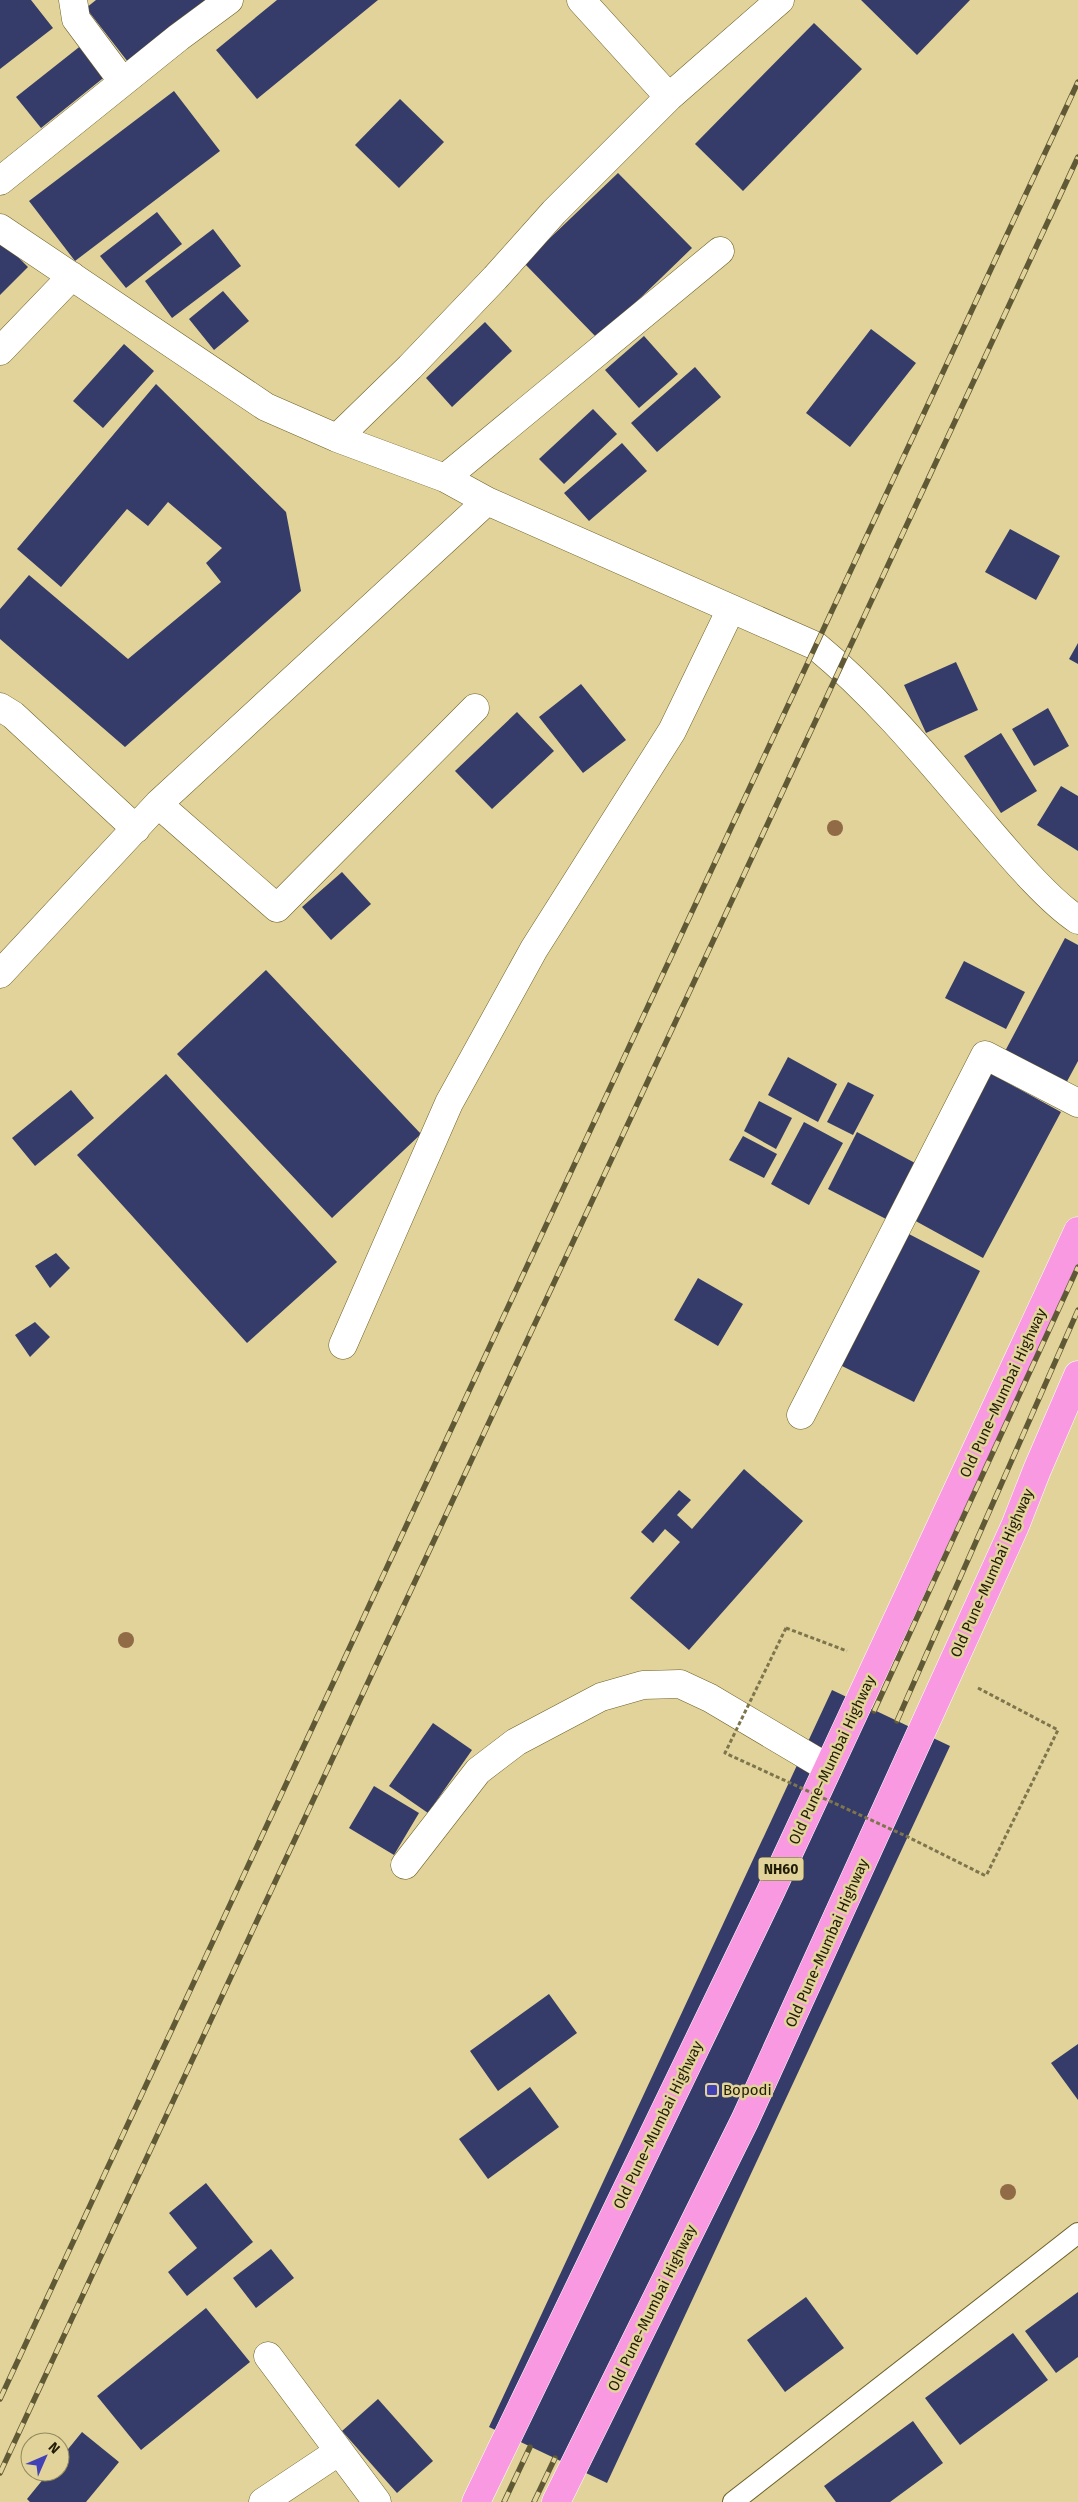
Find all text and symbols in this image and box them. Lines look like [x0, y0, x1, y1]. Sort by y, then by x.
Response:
street label: Old Pune–Mumbai Highway [956, 1305, 1050, 1481]
street label: Old Pune-Mumbai Highway [947, 1485, 1038, 1660]
street label: Old Pune–Mumbai Highway [785, 1672, 879, 1848]
street label: Old Pune-Mumbai Highway [782, 1855, 873, 2030]
road number: NH60 [758, 1858, 804, 1880]
street label: Old Pune–Mumbai Highway [609, 2037, 707, 2212]
place label: Bopodi [723, 2081, 772, 2099]
marker: Bopodi [705, 2083, 719, 2097]
street label: Old Pune-Mumbai Highway [604, 2221, 700, 2394]
north arrow [20, 2432, 70, 2482]
text: N [45, 2439, 63, 2457]

